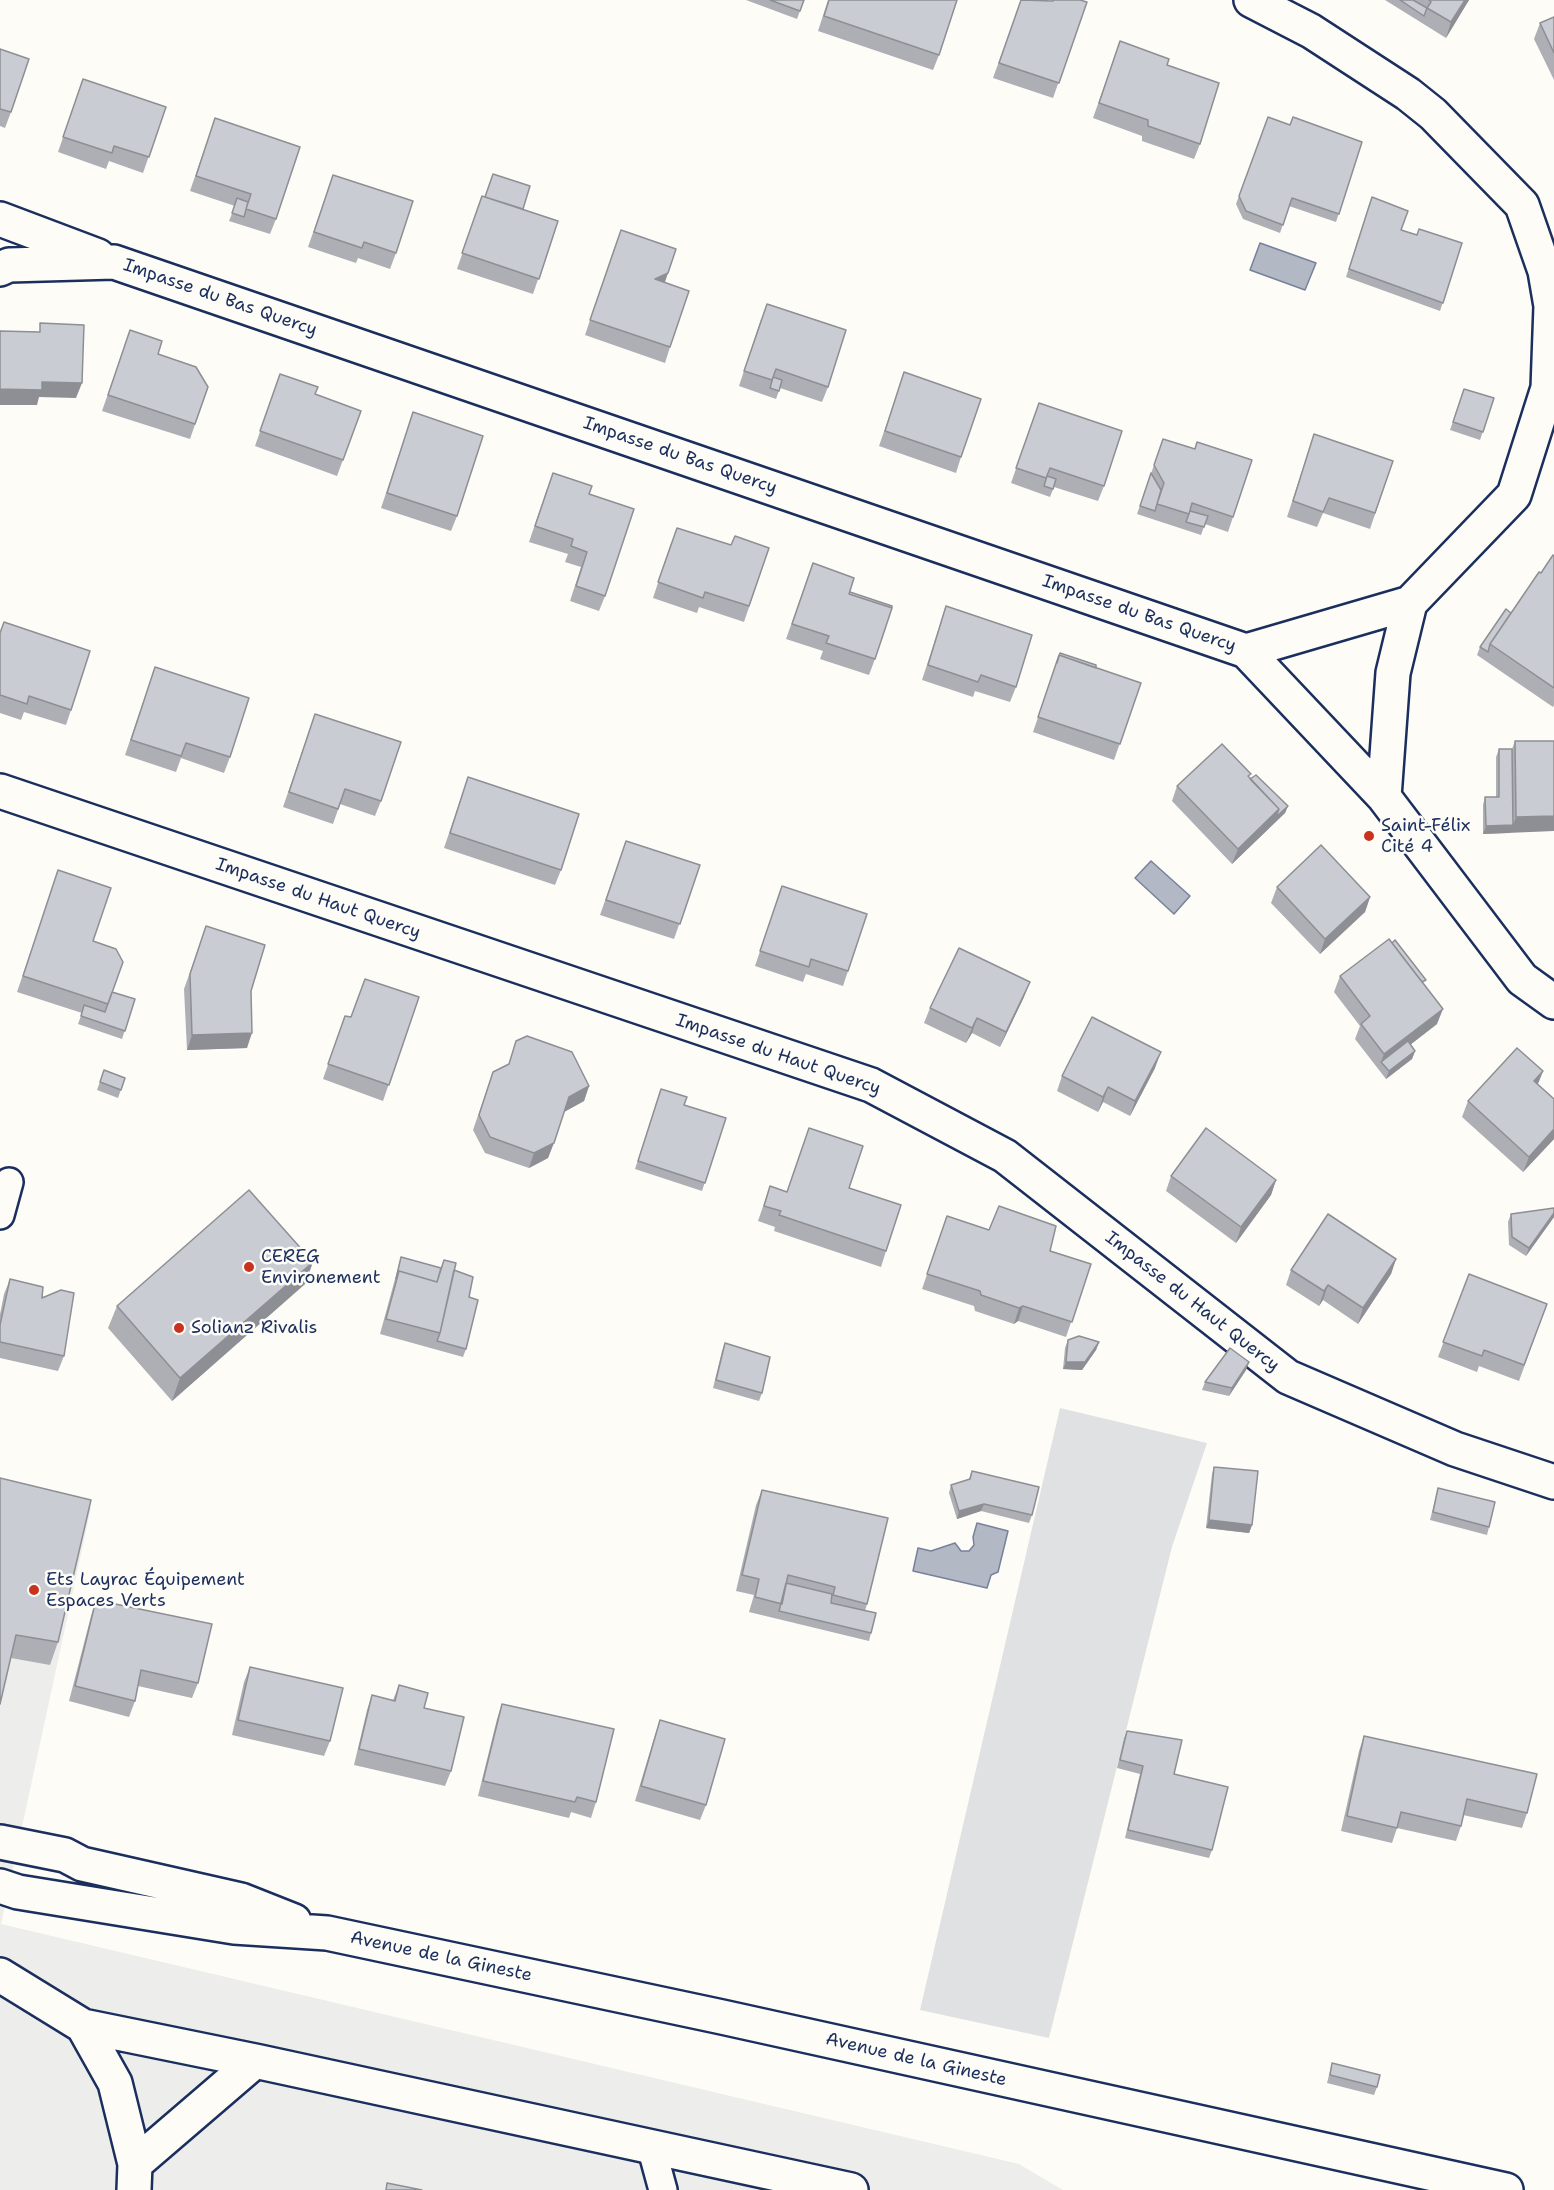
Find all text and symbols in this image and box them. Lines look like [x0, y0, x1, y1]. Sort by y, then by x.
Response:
street label: Impasse du Bas Quercy [120, 255, 320, 341]
street label: Impasse du Bas Quercy [580, 413, 780, 499]
street label: Impasse du Bas Quercy [1039, 571, 1239, 657]
place label: Saint-Félix Cité 4 [1381, 815, 1470, 858]
marker: Saint-Félix Cité 4 [1362, 829, 1376, 843]
street label: Impasse du Haut Quercy [213, 854, 423, 944]
street label: Impasse du Haut Quercy [673, 1010, 883, 1100]
street label: Impasse du Haut Quercy [1101, 1227, 1283, 1377]
place label: CEREG Environement [261, 1246, 381, 1288]
marker: CEREG Environement [242, 1260, 256, 1274]
place label: Solianz Rivalis [191, 1317, 317, 1339]
marker: Solianz Rivalis [172, 1321, 186, 1335]
place label: Ets Layrac Équipement Espaces Verts [46, 1569, 245, 1612]
marker: Ets Layrac Équipement Espaces Verts [27, 1583, 41, 1597]
street label: Avenue de la Gineste [348, 1927, 534, 1987]
street label: Avenue de la Gineste [823, 2029, 1009, 2091]

